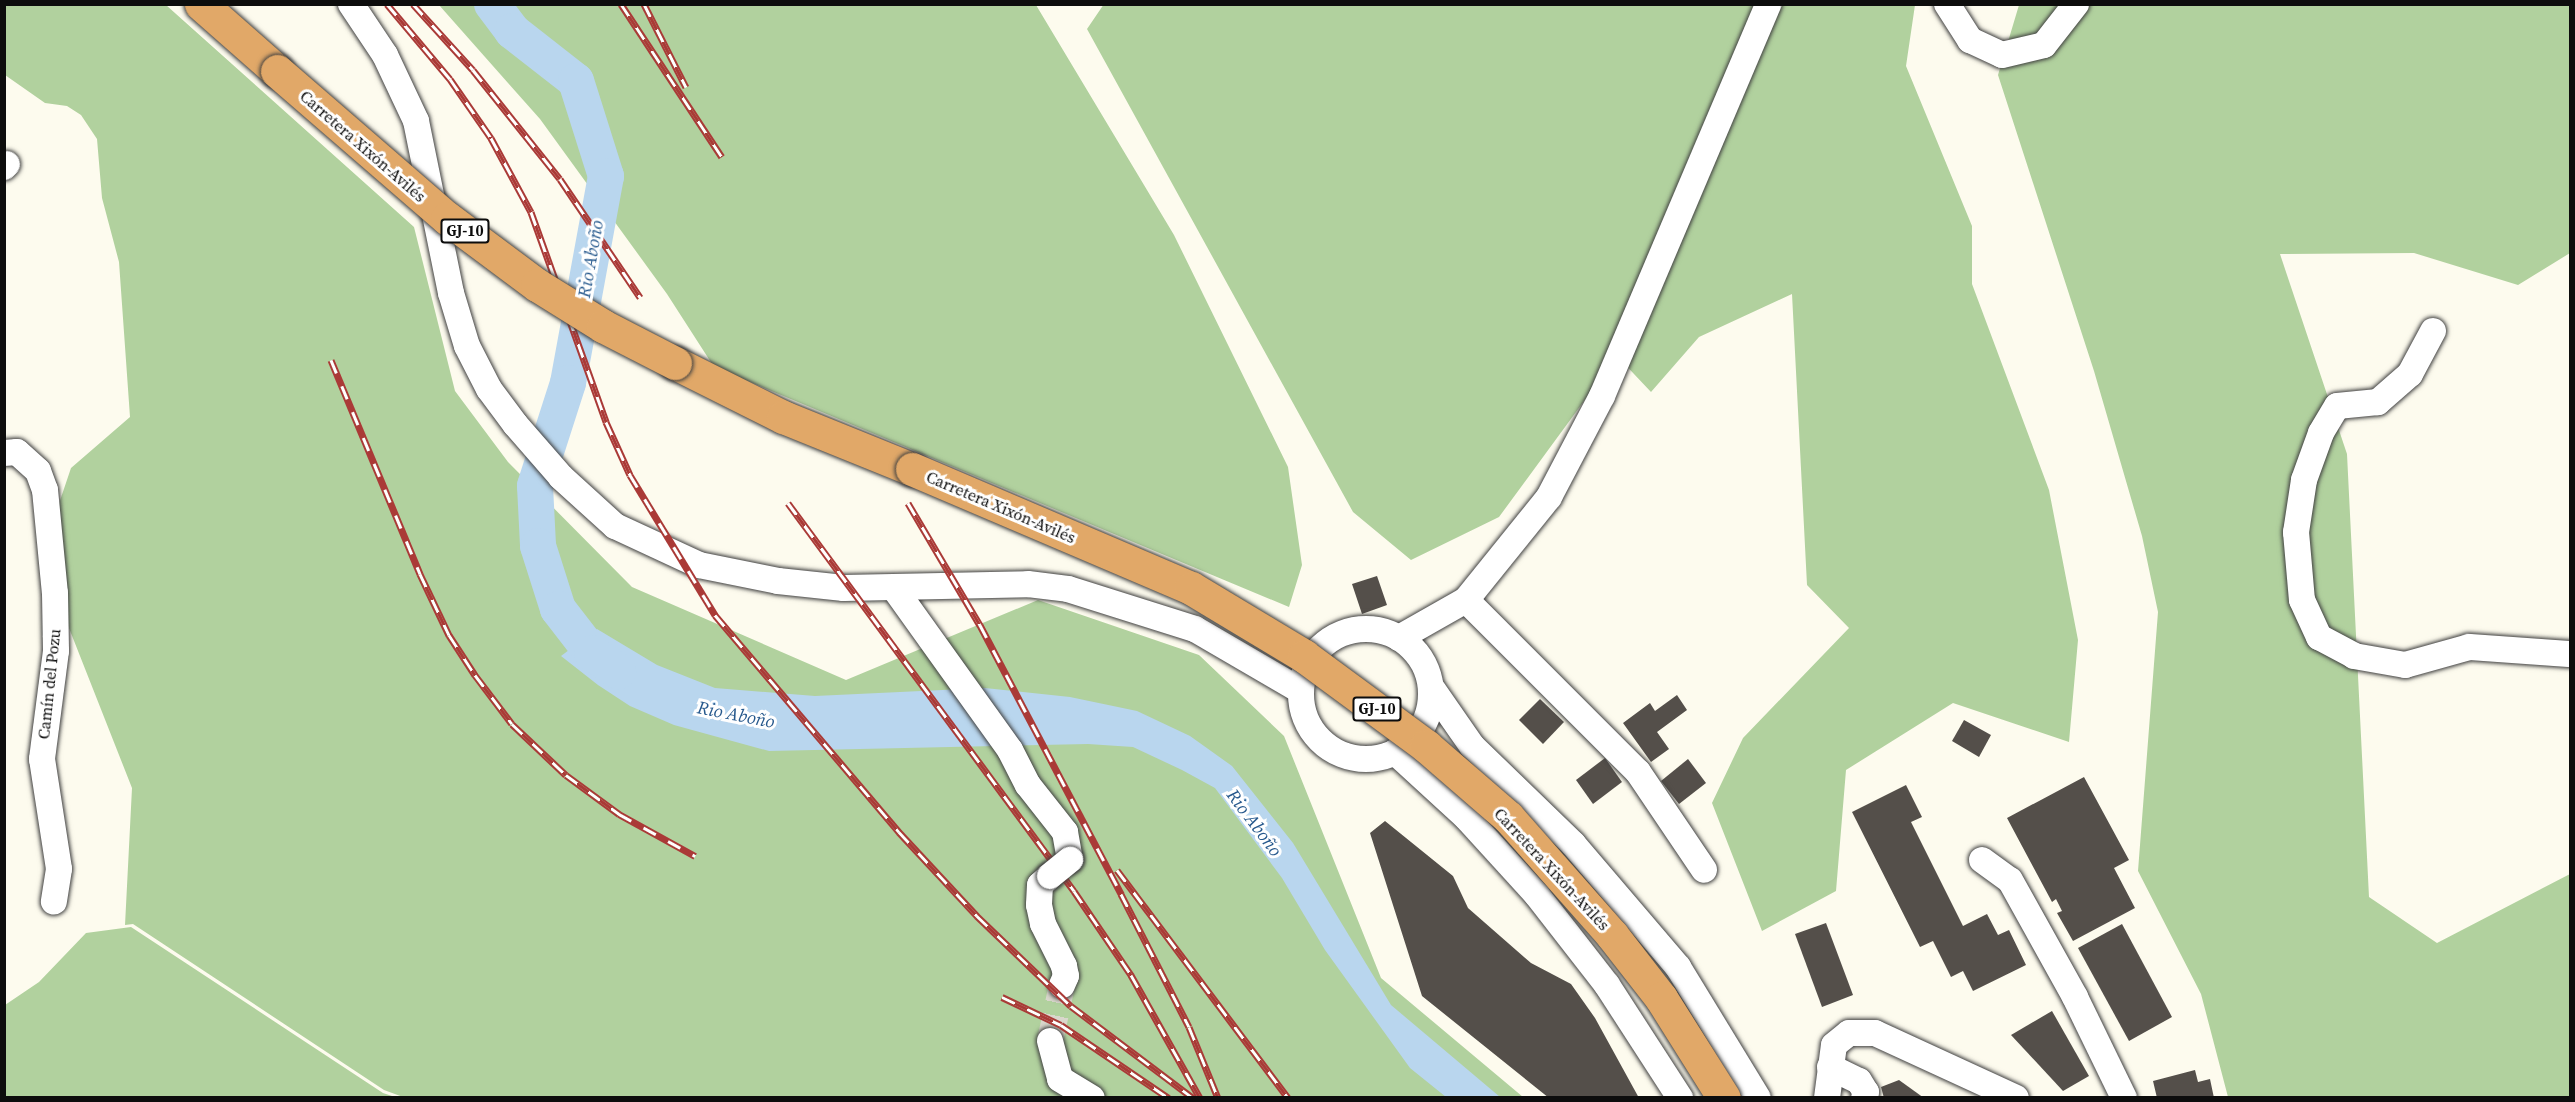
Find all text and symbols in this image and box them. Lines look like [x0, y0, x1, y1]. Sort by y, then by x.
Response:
street label: Carretera Xixón-Avilés [296, 86, 430, 206]
road number: GJ-10 [440, 219, 490, 243]
water label: Rio Aboño [574, 219, 608, 299]
street label: Carretera Xixón-Avilés [924, 467, 1078, 547]
street label: Camín del Pozu [34, 628, 64, 740]
water label: Rio Aboño [695, 697, 777, 733]
road number: GJ-10 [1352, 697, 1402, 721]
water label: Rio Aboño [1222, 785, 1286, 861]
street label: Carretera Xixón-Avilés [1490, 804, 1614, 934]

